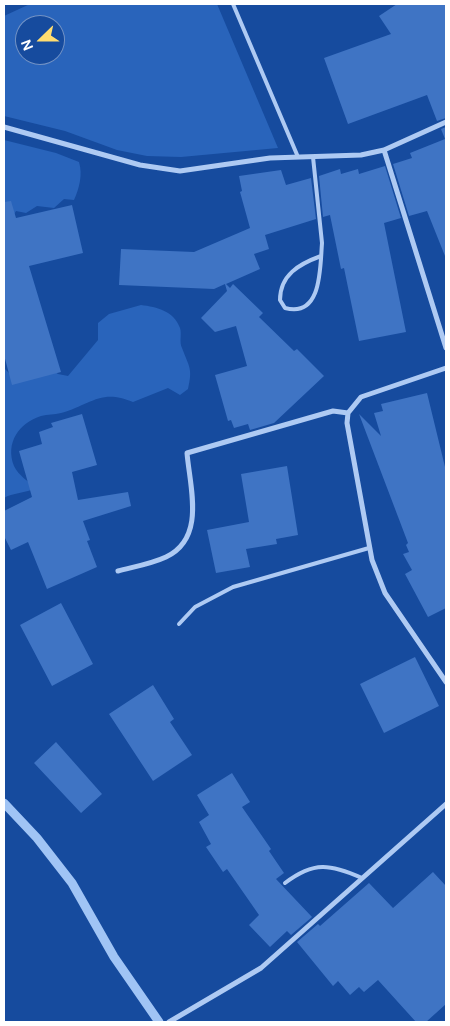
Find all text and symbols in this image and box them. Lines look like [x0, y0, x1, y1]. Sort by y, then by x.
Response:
north arrow [15, 15, 65, 65]
text: N [17, 37, 37, 53]

